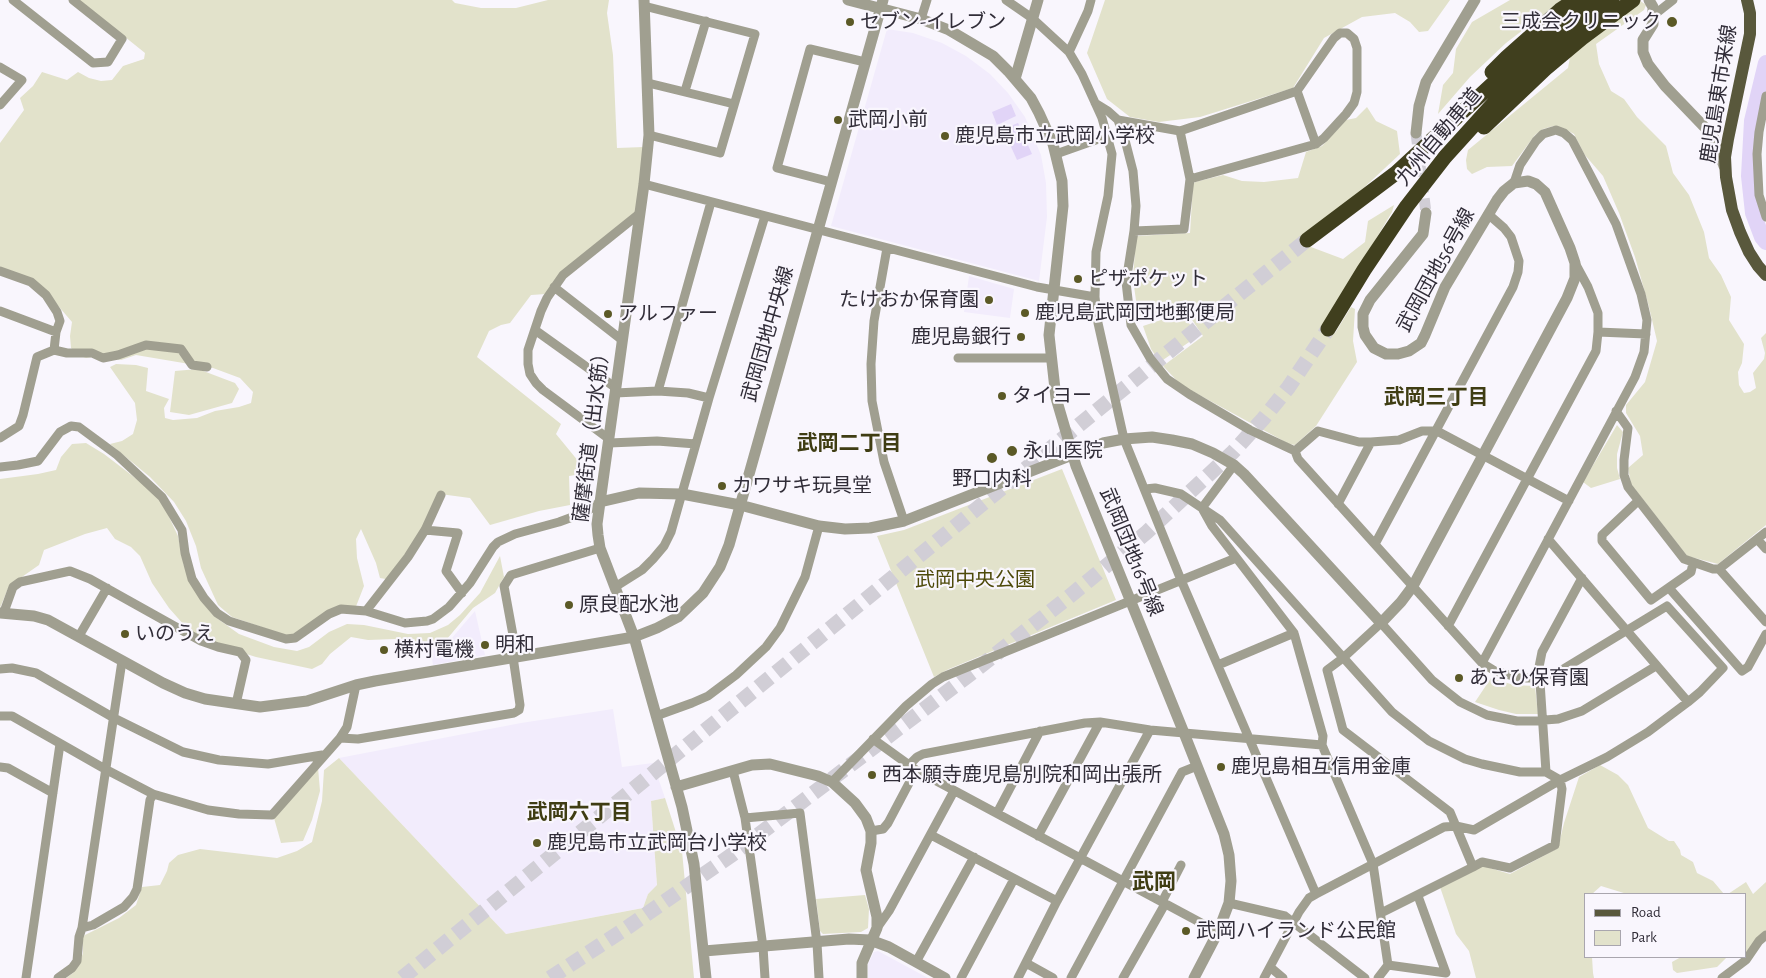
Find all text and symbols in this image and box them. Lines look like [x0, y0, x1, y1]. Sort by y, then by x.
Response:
place label: セブン-イレブン [860, 10, 1006, 34]
place label: 三成会クリニック [1501, 10, 1661, 34]
marker: 三成会クリニック [1665, 15, 1679, 29]
marker: セブン-イレブン [844, 16, 856, 28]
street label: 鹿児島東市来線 [1696, 23, 1742, 165]
street label: 九州自動車道 [1391, 83, 1487, 191]
place label: 武岡小前 [848, 108, 928, 132]
marker: 武岡小前 [832, 114, 844, 126]
place label: 鹿児島市立武岡小学校 [955, 124, 1155, 148]
marker: 鹿児島市立武岡小学校 [939, 130, 951, 142]
street label: 武岡団地56号線 [1392, 204, 1480, 336]
street label: 武岡団地中央線 [737, 263, 799, 405]
place label: ピザポケット [1088, 267, 1208, 291]
marker: ピザポケット [1072, 273, 1084, 285]
place label: たけおか保育園 [839, 288, 979, 312]
marker: たけおか保育園 [983, 294, 995, 306]
place label: 鹿児島武岡団地郵便局 [1035, 301, 1235, 325]
place label: アルファー [618, 302, 718, 326]
marker: 鹿児島武岡団地郵便局 [1019, 307, 1031, 319]
marker: アルファー [602, 308, 614, 320]
place label: 鹿児島銀行 [911, 325, 1011, 349]
marker: 鹿児島銀行 [1015, 331, 1027, 343]
street label: 薩摩街道（出水筋） [569, 342, 615, 524]
place label: タイヨー [1012, 384, 1092, 408]
district label: 武岡三丁目 [1384, 385, 1488, 411]
marker: タイヨー [996, 390, 1008, 402]
district label: 武岡二丁目 [797, 431, 901, 457]
place label: 永山医院 [1023, 439, 1103, 463]
marker: 永山医院 [1005, 444, 1019, 458]
marker: 野口内科 [985, 451, 999, 465]
place label: 野口内科 [952, 467, 1032, 491]
place label: カワサキ玩具堂 [732, 474, 872, 498]
marker: カワサキ玩具堂 [716, 480, 728, 492]
street label: 武岡団地16号線 [1094, 484, 1168, 620]
park label: 武岡中央公園 [915, 568, 1035, 592]
place label: 原良配水池 [579, 593, 679, 617]
marker: 原良配水池 [563, 599, 575, 611]
place label: いのうえ [135, 622, 215, 646]
marker: いのうえ [119, 628, 131, 640]
place label: 明和 [495, 633, 535, 657]
place label: 横村電機 [394, 638, 474, 662]
marker: 明和 [479, 639, 491, 651]
marker: 横村電機 [378, 644, 390, 656]
place label: あさひ保育園 [1469, 666, 1589, 690]
marker: あさひ保育園 [1453, 672, 1465, 684]
place label: 鹿児島相互信用金庫 [1231, 755, 1411, 779]
marker: 鹿児島相互信用金庫 [1215, 761, 1227, 773]
place label: 西本願寺鹿児島別院和岡出張所 [882, 763, 1162, 787]
marker: 西本願寺鹿児島別院和岡出張所 [866, 769, 878, 781]
district label: 武岡六丁目 [527, 800, 631, 826]
place label: 鹿児島市立武岡台小学校 [547, 831, 767, 855]
marker: 鹿児島市立武岡台小学校 [531, 837, 543, 849]
district label: 武岡 [1132, 869, 1176, 895]
legend [1584, 893, 1746, 958]
text: Road [1631, 905, 1661, 920]
place label: 武岡ハイランド公民館 [1196, 919, 1396, 943]
marker: 武岡ハイランド公民館 [1180, 925, 1192, 937]
text: Park [1631, 930, 1657, 945]

